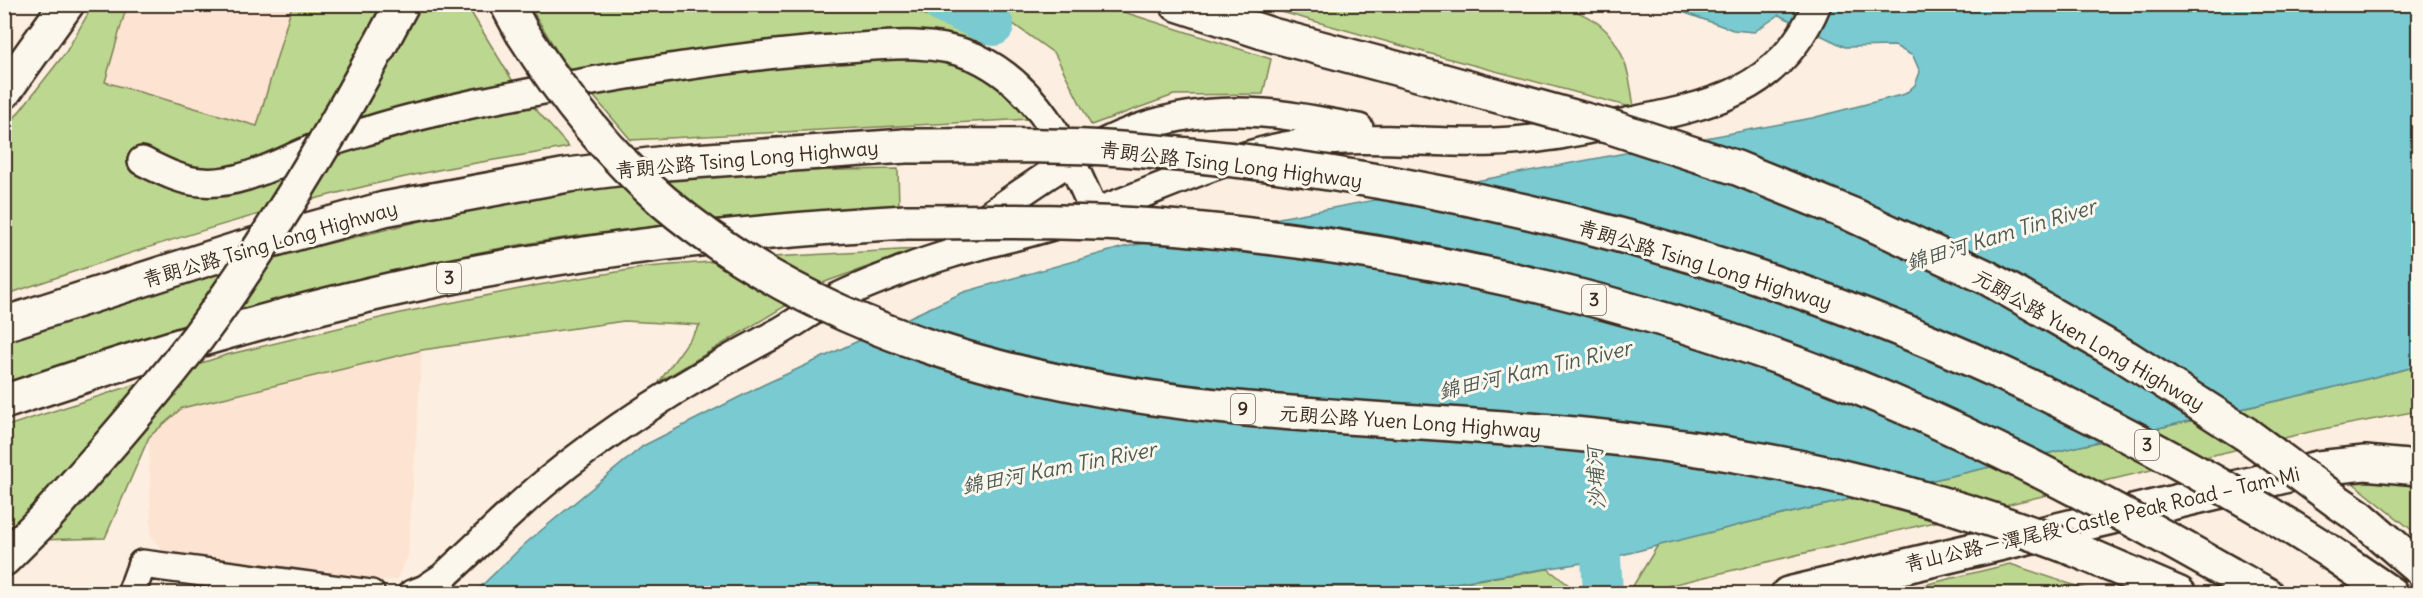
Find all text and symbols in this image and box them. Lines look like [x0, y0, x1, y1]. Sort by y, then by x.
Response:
street label: 青朗公路 Tsing Long Highway [614, 135, 880, 182]
street label: 青朗公路 Tsing Long Highway [1099, 136, 1364, 193]
water label: 錦田河 Kam Tin River [1903, 192, 2101, 276]
street label: 青朗公路 Tsing Long Highway [140, 195, 400, 292]
street label: 青朗公路 Tsing Long Highway [1575, 214, 1835, 315]
road number: 3 [437, 263, 461, 293]
street label: 元朗公路 Yuen Long Highway [1969, 263, 2209, 416]
road number: 3 [1582, 285, 1606, 315]
water label: 錦田河 Kam Tin River [1436, 334, 1636, 405]
road number: 9 [1231, 394, 1255, 424]
street label: 元朗公路 Yuen Long Highway [1278, 400, 1542, 443]
road number: 3 [2135, 430, 2159, 460]
water label: 錦田河 Kam Tin River [960, 435, 1161, 500]
water label: 沙埔河 [1580, 443, 1611, 510]
street label: 青山公路－潭尾段 Castle Peak Road – Tam Mi [1902, 461, 2302, 576]

